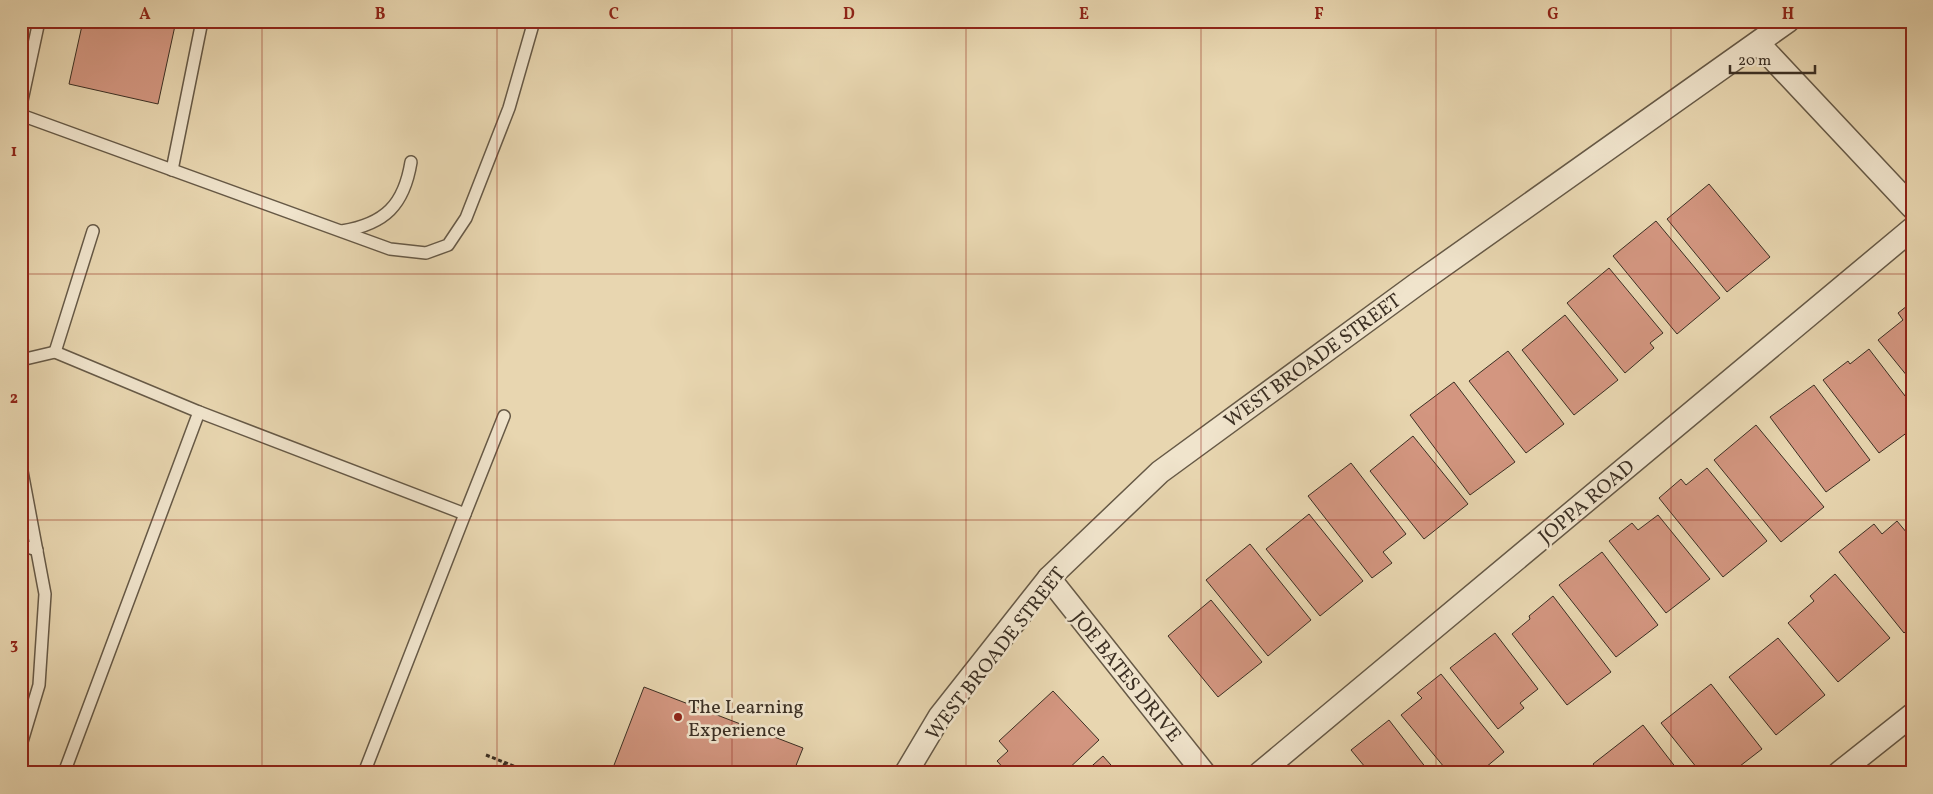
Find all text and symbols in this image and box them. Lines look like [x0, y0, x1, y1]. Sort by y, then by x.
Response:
text: A [139, 4, 151, 26]
text: B [375, 4, 386, 26]
text: C [609, 4, 619, 26]
text: D [843, 4, 855, 26]
text: E [1079, 4, 1089, 26]
text: F [1314, 4, 1324, 26]
text: G [1547, 4, 1559, 26]
text: H [1782, 4, 1794, 26]
scale bar [1730, 42, 1816, 74]
text: 20 m [1738, 51, 1771, 72]
text: 1 [11, 141, 17, 163]
street label: WEST BROADE STREET [1219, 288, 1408, 436]
text: 2 [10, 388, 18, 410]
street label: JOPPA ROAD [1533, 454, 1642, 551]
street label: WEST BROADE STREET [920, 561, 1073, 747]
street label: JOE BATES DRIVE [1064, 606, 1187, 749]
text: 3 [10, 634, 18, 656]
place label: The Learning Experience [688, 694, 804, 745]
marker: The Learning Experience [672, 711, 684, 723]

